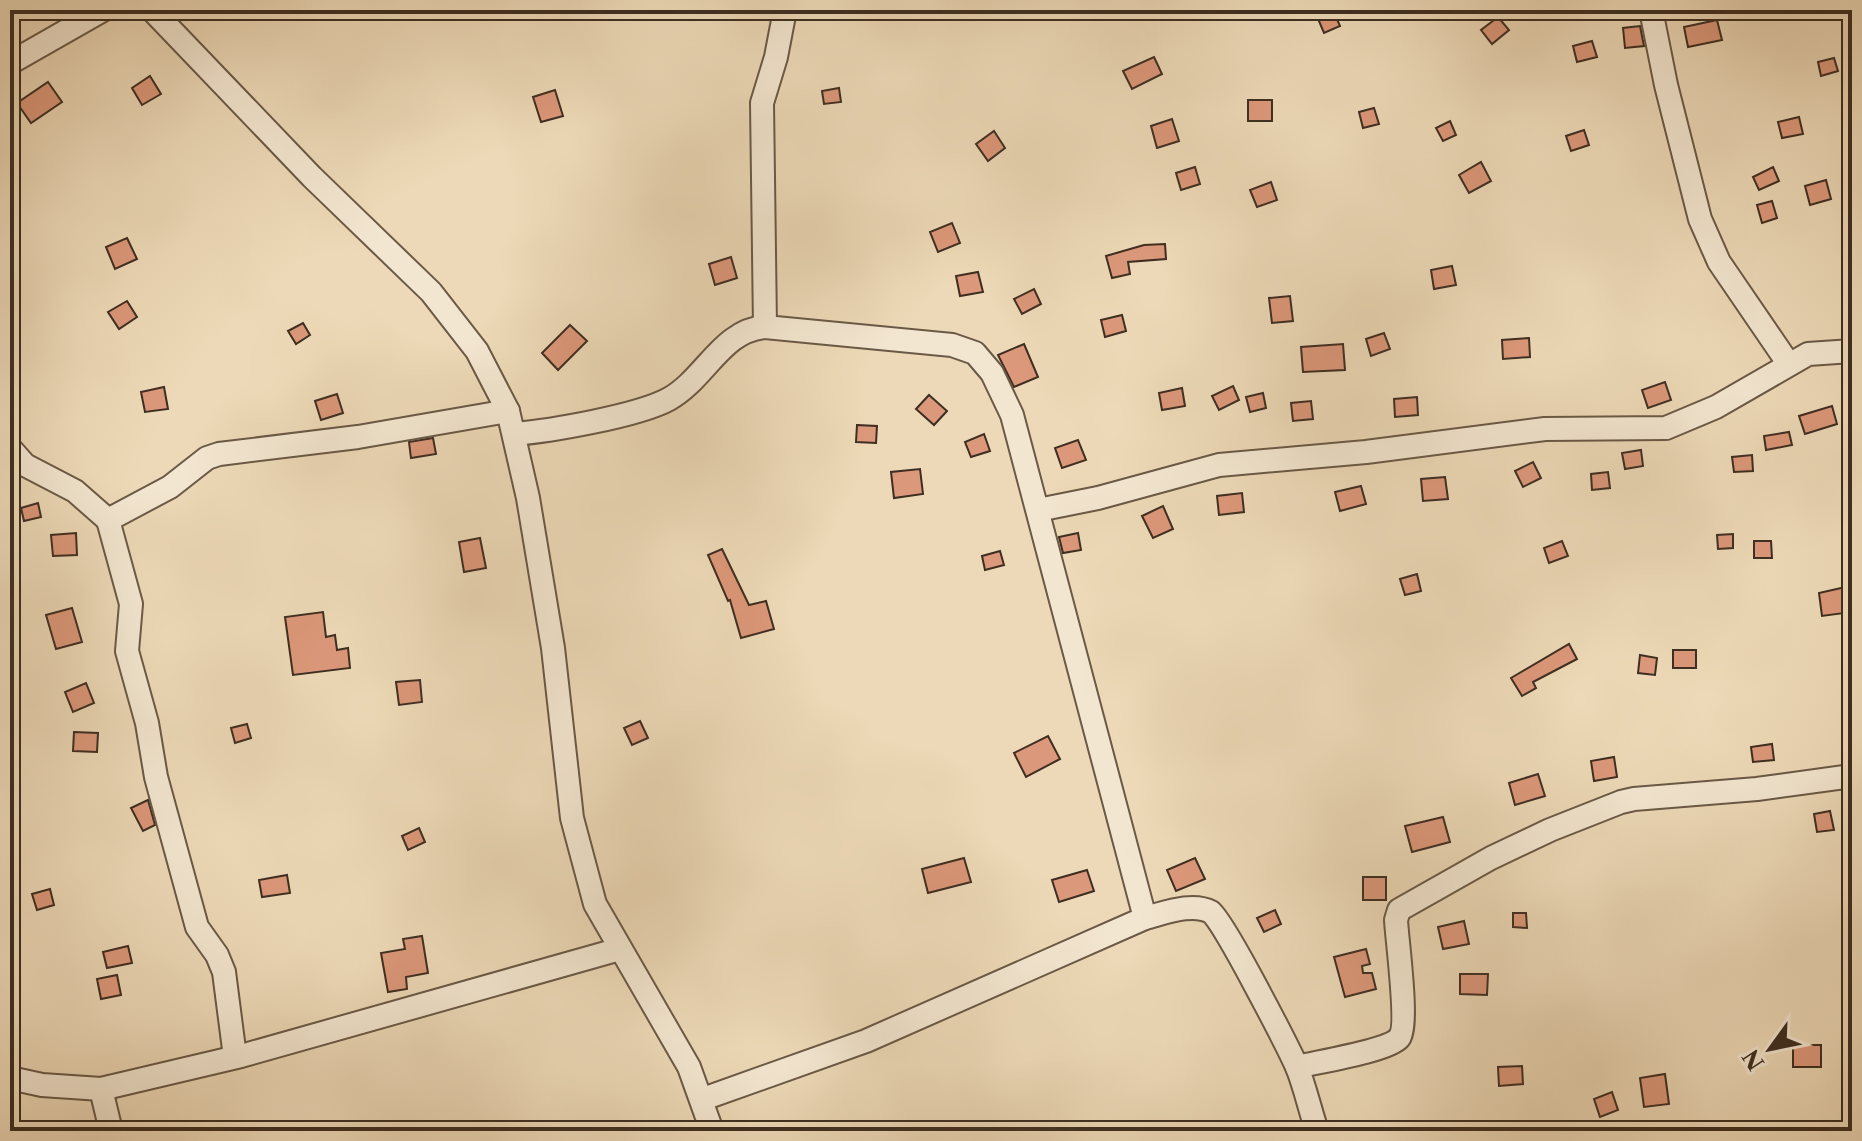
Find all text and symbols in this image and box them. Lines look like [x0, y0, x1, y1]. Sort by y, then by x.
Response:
north arrow [1730, 1009, 1810, 1089]
text: N [1737, 1044, 1770, 1075]

